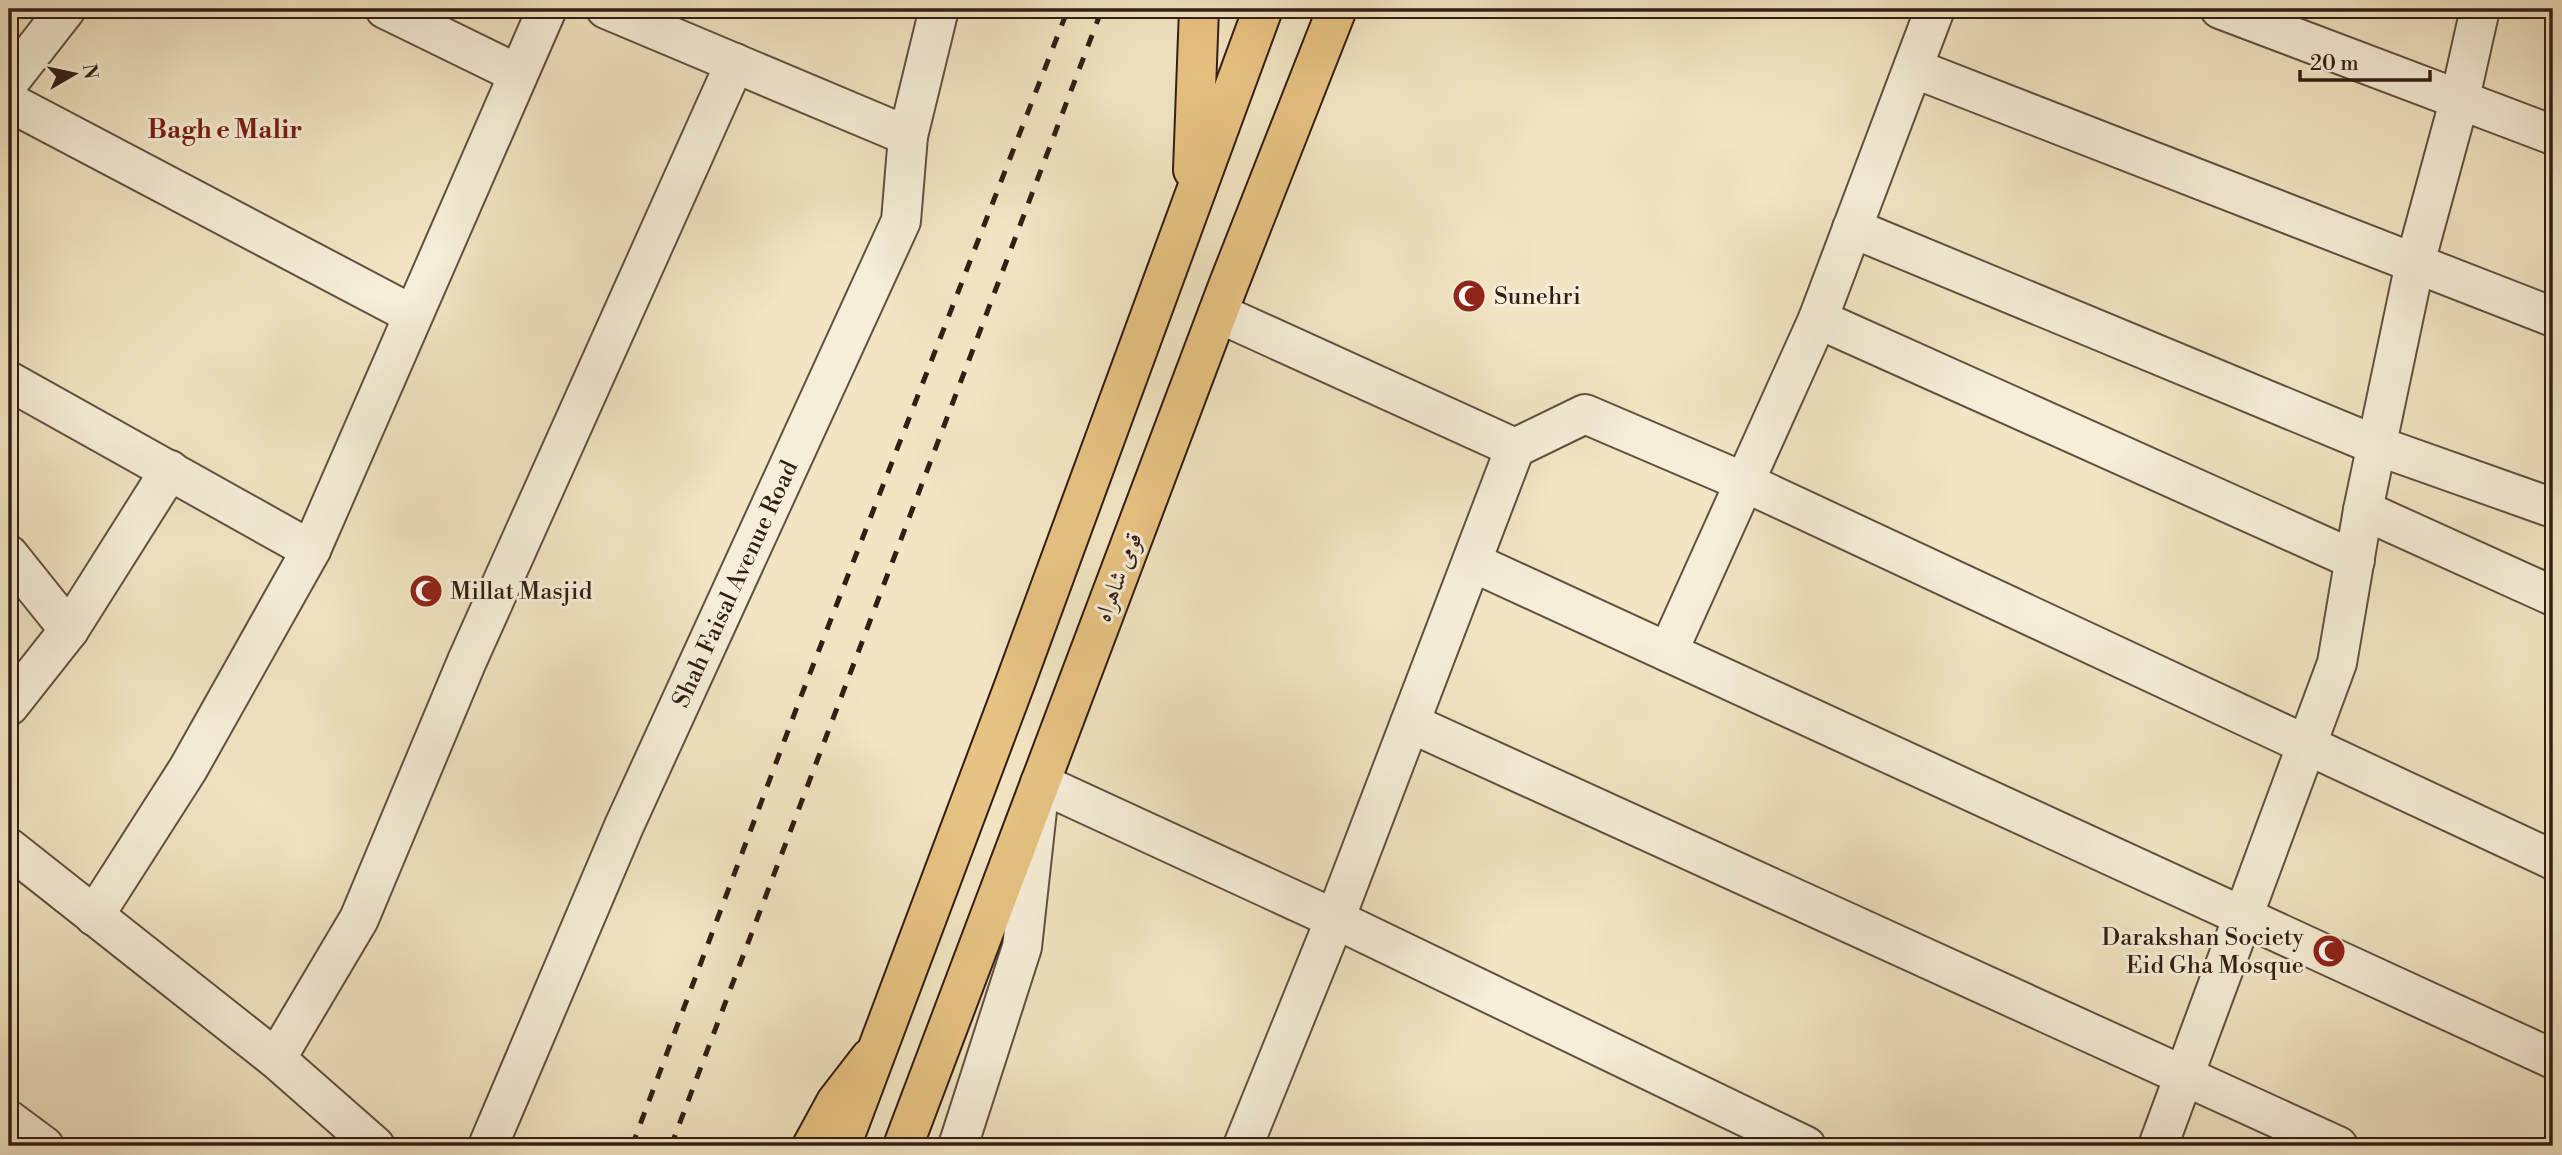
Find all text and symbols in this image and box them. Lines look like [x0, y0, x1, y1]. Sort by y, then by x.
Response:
north arrow [38, 38, 108, 108]
scale bar [2300, 38, 2429, 82]
text: 20 m [2310, 51, 2359, 77]
text: N [77, 62, 103, 81]
district label: Bagh e Malir [148, 114, 302, 146]
mosque icon: Sunehri [1450, 277, 1488, 315]
place label: Sunehri [1494, 282, 1581, 312]
street label: Shah Faisal Avenue Road [666, 456, 805, 713]
street label: قومی شاہراہ [1088, 528, 1150, 626]
mosque icon: Millat Masjid [407, 572, 445, 610]
place label: Millat Masjid [450, 577, 593, 607]
place label: Darakshan Society Eid Gha Mosque [2102, 923, 2304, 981]
mosque icon: Darakshan Society Eid Gha Mosque [2310, 932, 2348, 970]

